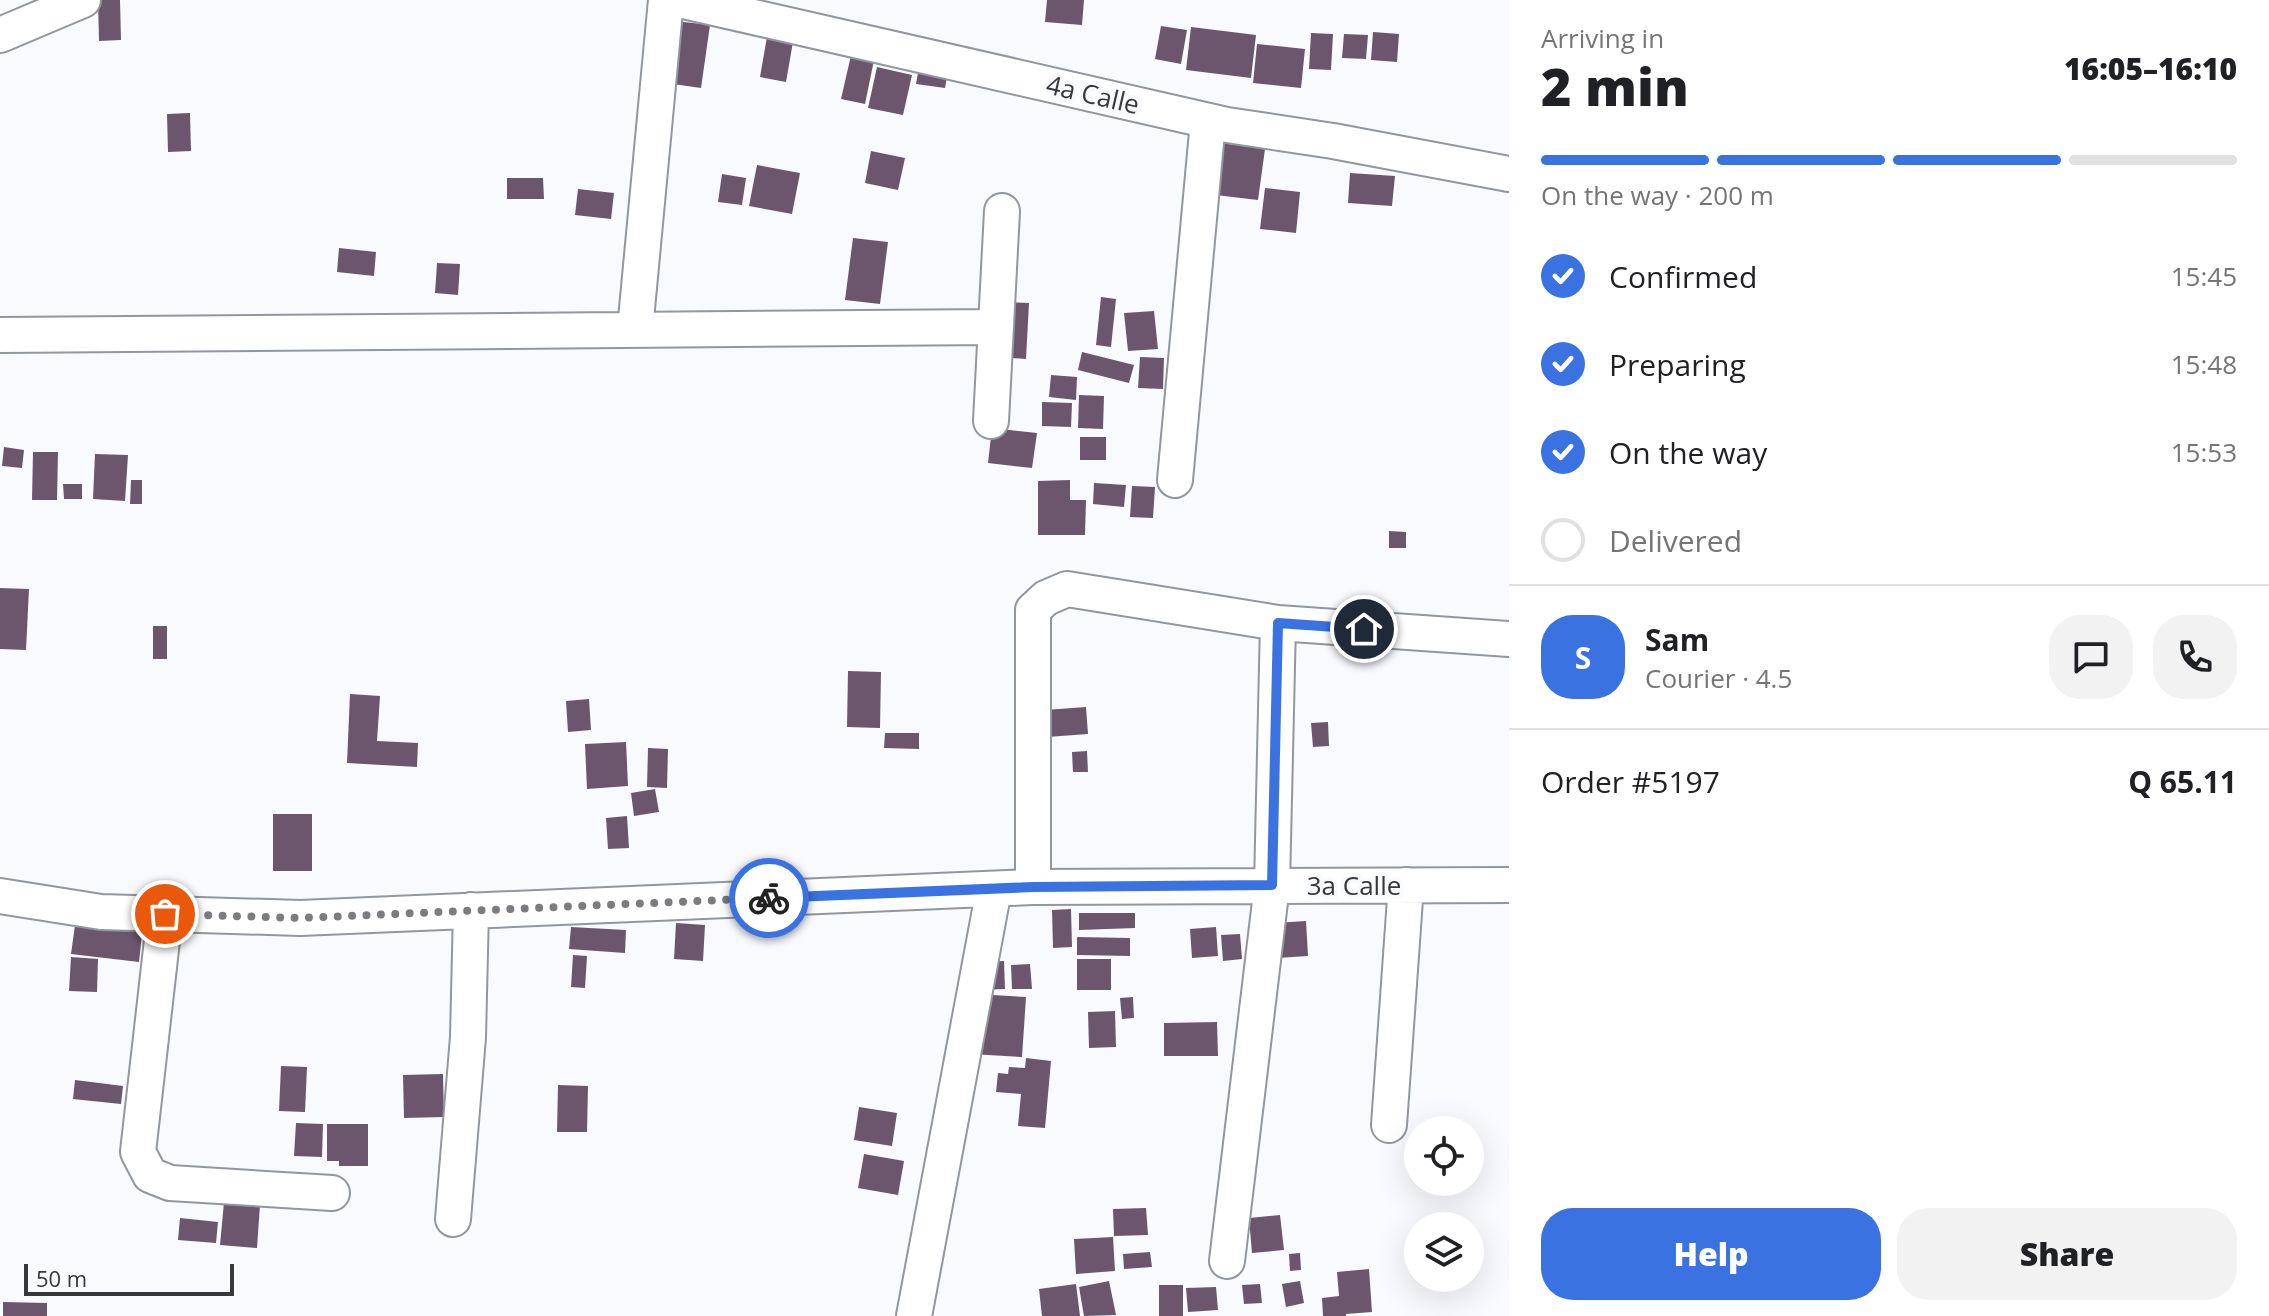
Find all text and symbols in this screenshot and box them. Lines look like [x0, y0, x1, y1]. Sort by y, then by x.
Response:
text: Arriving in [1541, 20, 1664, 56]
text: 16:05–16:10 [2064, 48, 2237, 89]
text: 2 min [1541, 50, 1689, 121]
street label: 4a Calle [1043, 66, 1143, 122]
text: On the way · 200 m [1541, 177, 1774, 213]
icon: check [1541, 254, 1585, 298]
text: Confirmed [1609, 256, 1757, 297]
text: 15:45 [2171, 258, 2237, 294]
icon: check [1541, 342, 1585, 386]
text: Preparing [1609, 344, 1746, 385]
text: 15:48 [2171, 346, 2237, 382]
icon: check [1541, 430, 1585, 474]
text: On the way [1609, 432, 1767, 473]
text: 15:53 [2171, 434, 2237, 470]
text: Delivered [1609, 520, 1742, 561]
pin [1330, 595, 1398, 663]
icon: home [1342, 607, 1386, 651]
button: chat [2049, 615, 2133, 699]
button: phone [2153, 615, 2237, 699]
text: Sam [1645, 619, 1709, 660]
text: S [1575, 637, 1591, 678]
text: Courier · 4.5 [1645, 660, 1792, 696]
text: Order #5197 [1541, 761, 1720, 802]
text: Q 65.11 [2128, 761, 2237, 802]
courier [729, 858, 809, 938]
street label: 3a Calle [1307, 867, 1401, 903]
icon: bike [747, 876, 791, 920]
pin [131, 880, 199, 948]
icon: bag [143, 892, 187, 936]
map controls [1404, 1116, 1484, 1292]
button: locate [1404, 1116, 1484, 1196]
button: Help [1541, 1208, 1881, 1300]
button: Share [1897, 1208, 2237, 1300]
button: layers [1404, 1212, 1484, 1292]
scale bar [24, 1260, 234, 1296]
text: 50 m [36, 1263, 87, 1293]

